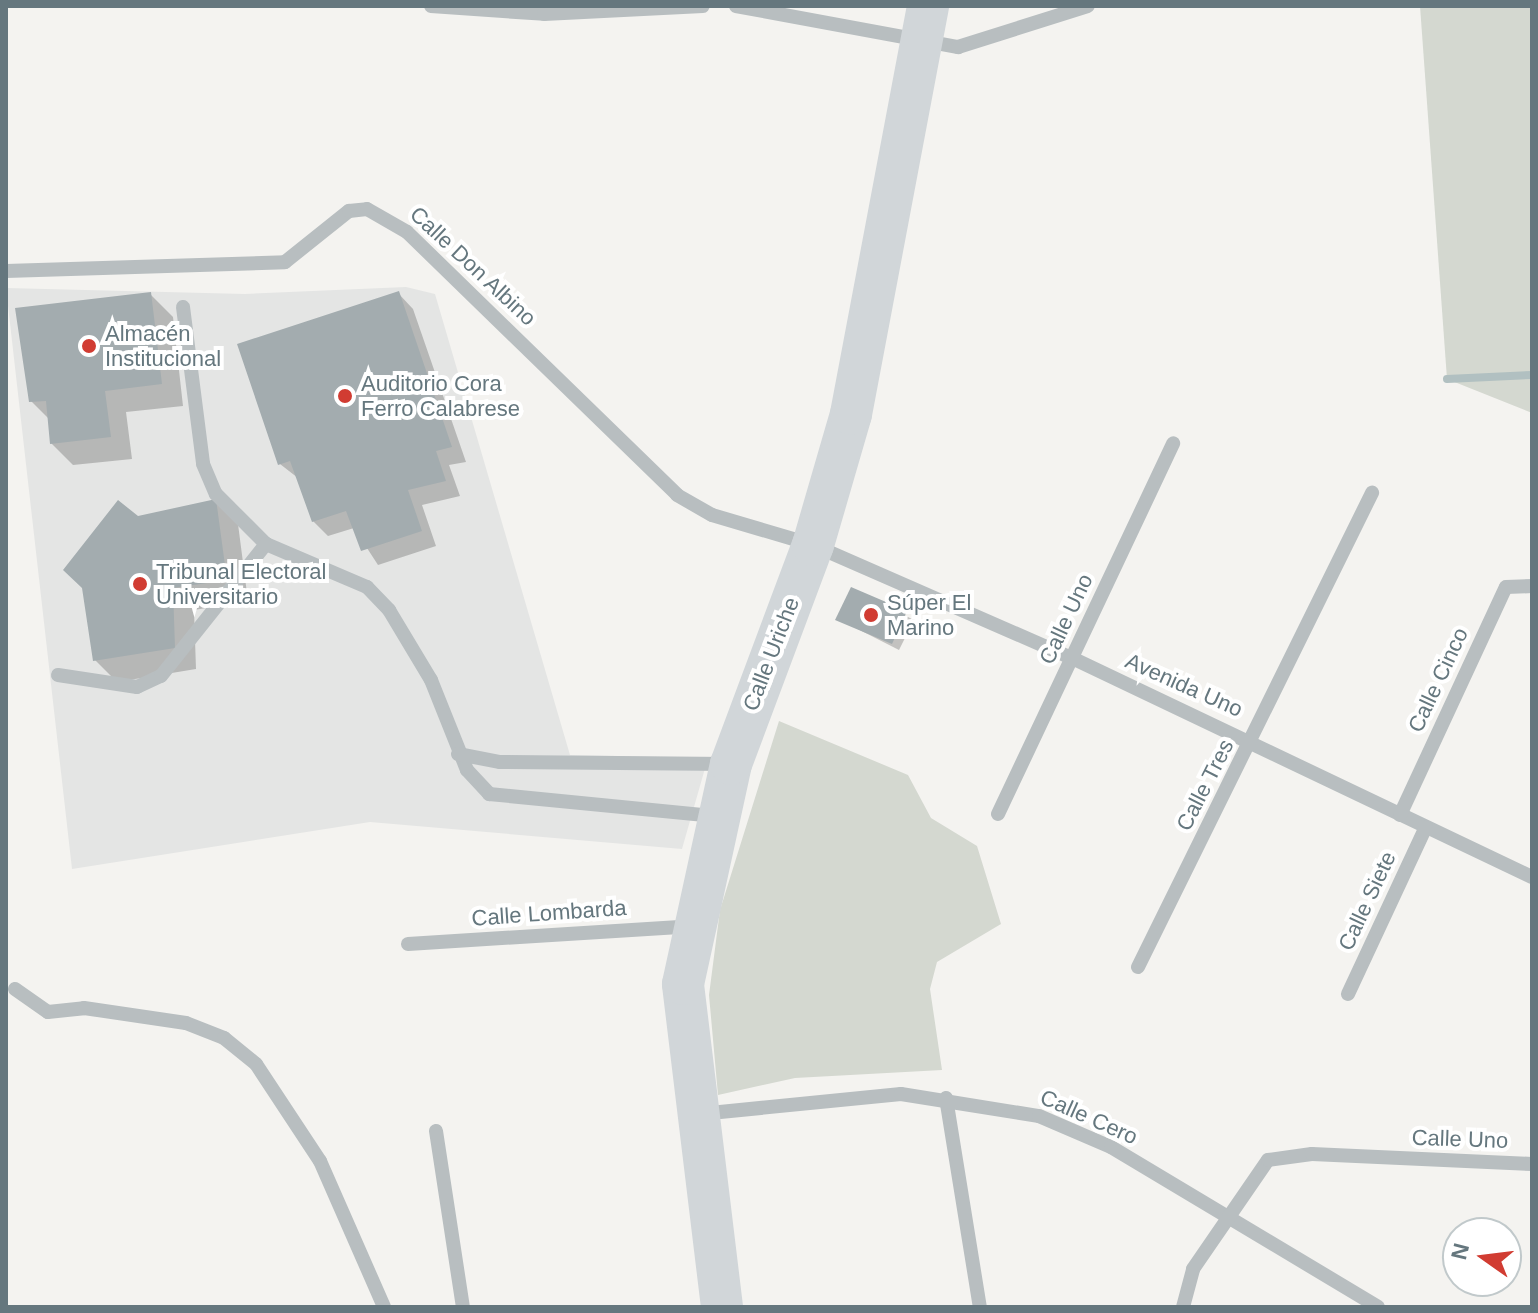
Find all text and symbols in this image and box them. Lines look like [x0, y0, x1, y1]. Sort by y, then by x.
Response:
street label: Calle Don Albino [404, 200, 542, 332]
place label: Almacén Institucional [105, 320, 221, 372]
marker: Almacén Institucional [80, 337, 98, 355]
place label: Auditorio Cora Ferro Calabrese [361, 370, 520, 422]
marker: Auditorio Cora Ferro Calabrese [336, 387, 354, 405]
place label: Tribunal Electoral Universitario [156, 558, 326, 610]
street label: Calle Uno [1034, 570, 1098, 668]
marker: Tribunal Electoral Universitario [131, 575, 149, 593]
place label: Súper El Marino [887, 589, 971, 640]
street label: Calle Uriche [737, 593, 805, 715]
marker: Súper El Marino [862, 606, 880, 624]
street label: Calle Cinco [1402, 623, 1474, 737]
street label: Avenida Uno [1121, 647, 1247, 723]
street label: Calle Tres [1171, 735, 1239, 835]
street label: Calle Siete [1333, 847, 1401, 955]
street label: Calle Lombarda [471, 894, 627, 932]
street label: Calle Cero [1036, 1084, 1142, 1150]
street label: Calle Uno [1411, 1124, 1509, 1154]
north arrow [1442, 1217, 1522, 1297]
text: N [1446, 1241, 1474, 1262]

